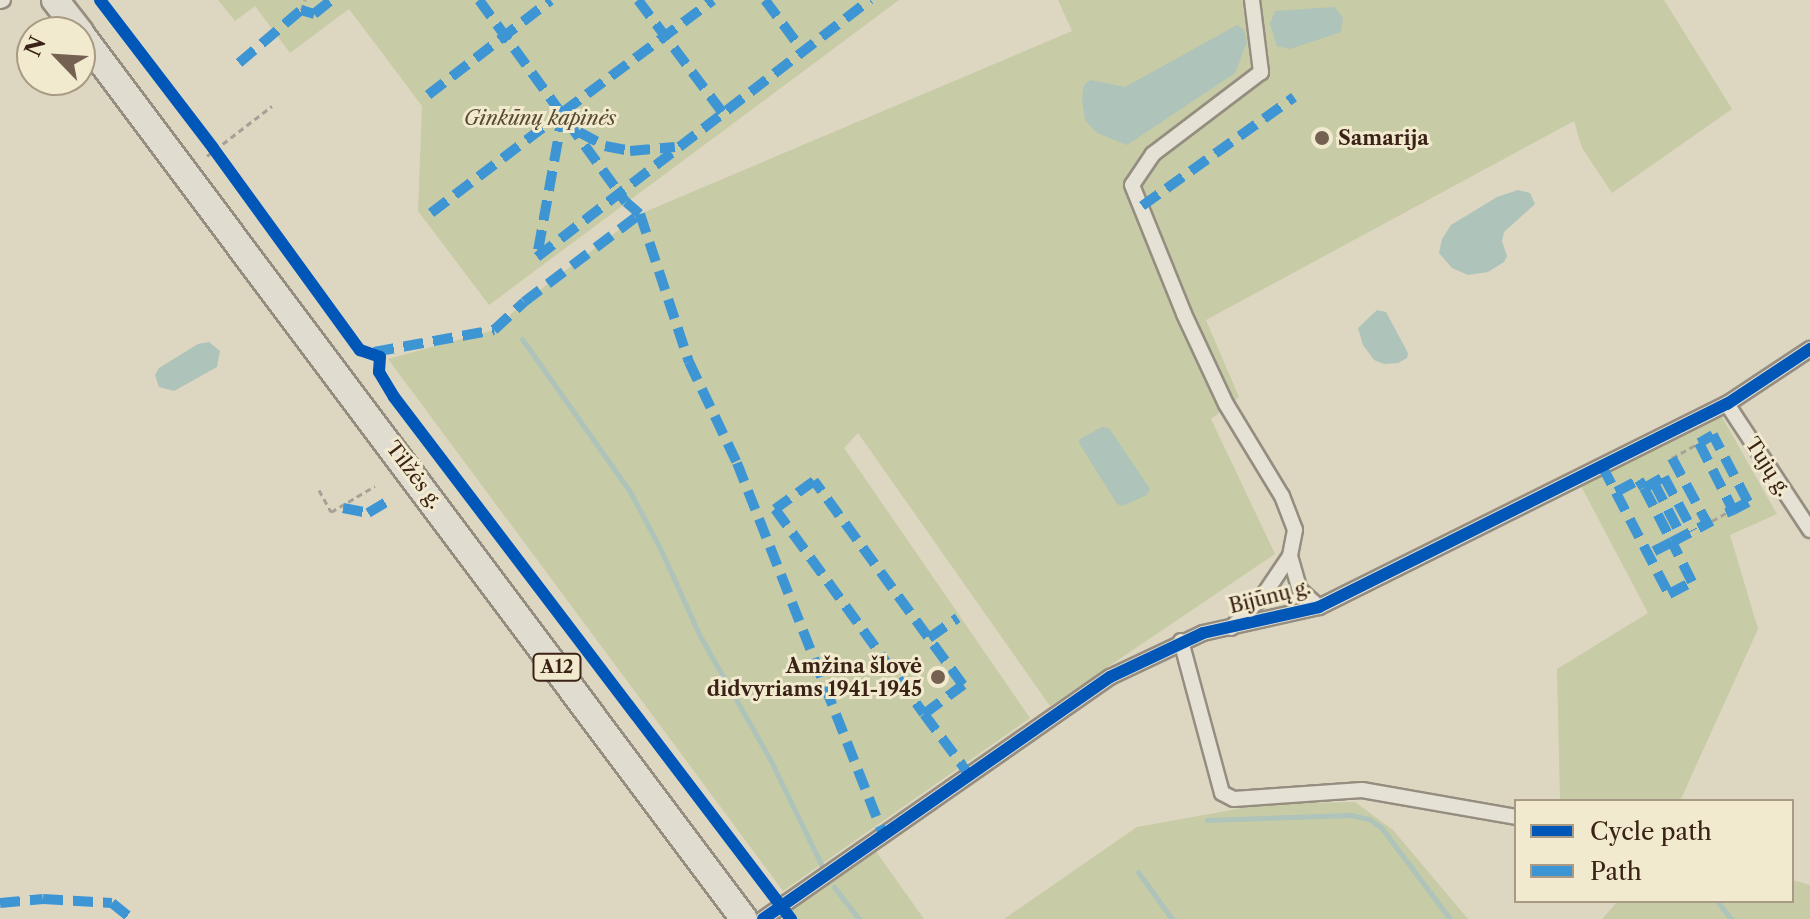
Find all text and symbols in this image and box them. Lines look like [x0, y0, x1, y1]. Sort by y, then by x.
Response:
north arrow [16, 16, 96, 96]
text: N [19, 32, 52, 61]
park label: Ginkūnų kapinės [464, 106, 616, 130]
place label: Samarija [1338, 126, 1429, 150]
marker: Samarija [1313, 129, 1331, 147]
street label: Tujų g. [1740, 433, 1796, 501]
street label: Tilžės g. [381, 437, 447, 513]
street label: Bijūnų g. [1227, 575, 1313, 619]
road number: A12 [531, 653, 583, 681]
place label: Amžina šlovė didvyriams 1941-1945 [707, 654, 922, 701]
marker: Amžina šlovė didvyriams 1941-1945 [929, 668, 947, 686]
legend [1514, 799, 1794, 903]
text: Cycle path [1590, 817, 1712, 846]
text: Path [1590, 857, 1642, 886]

